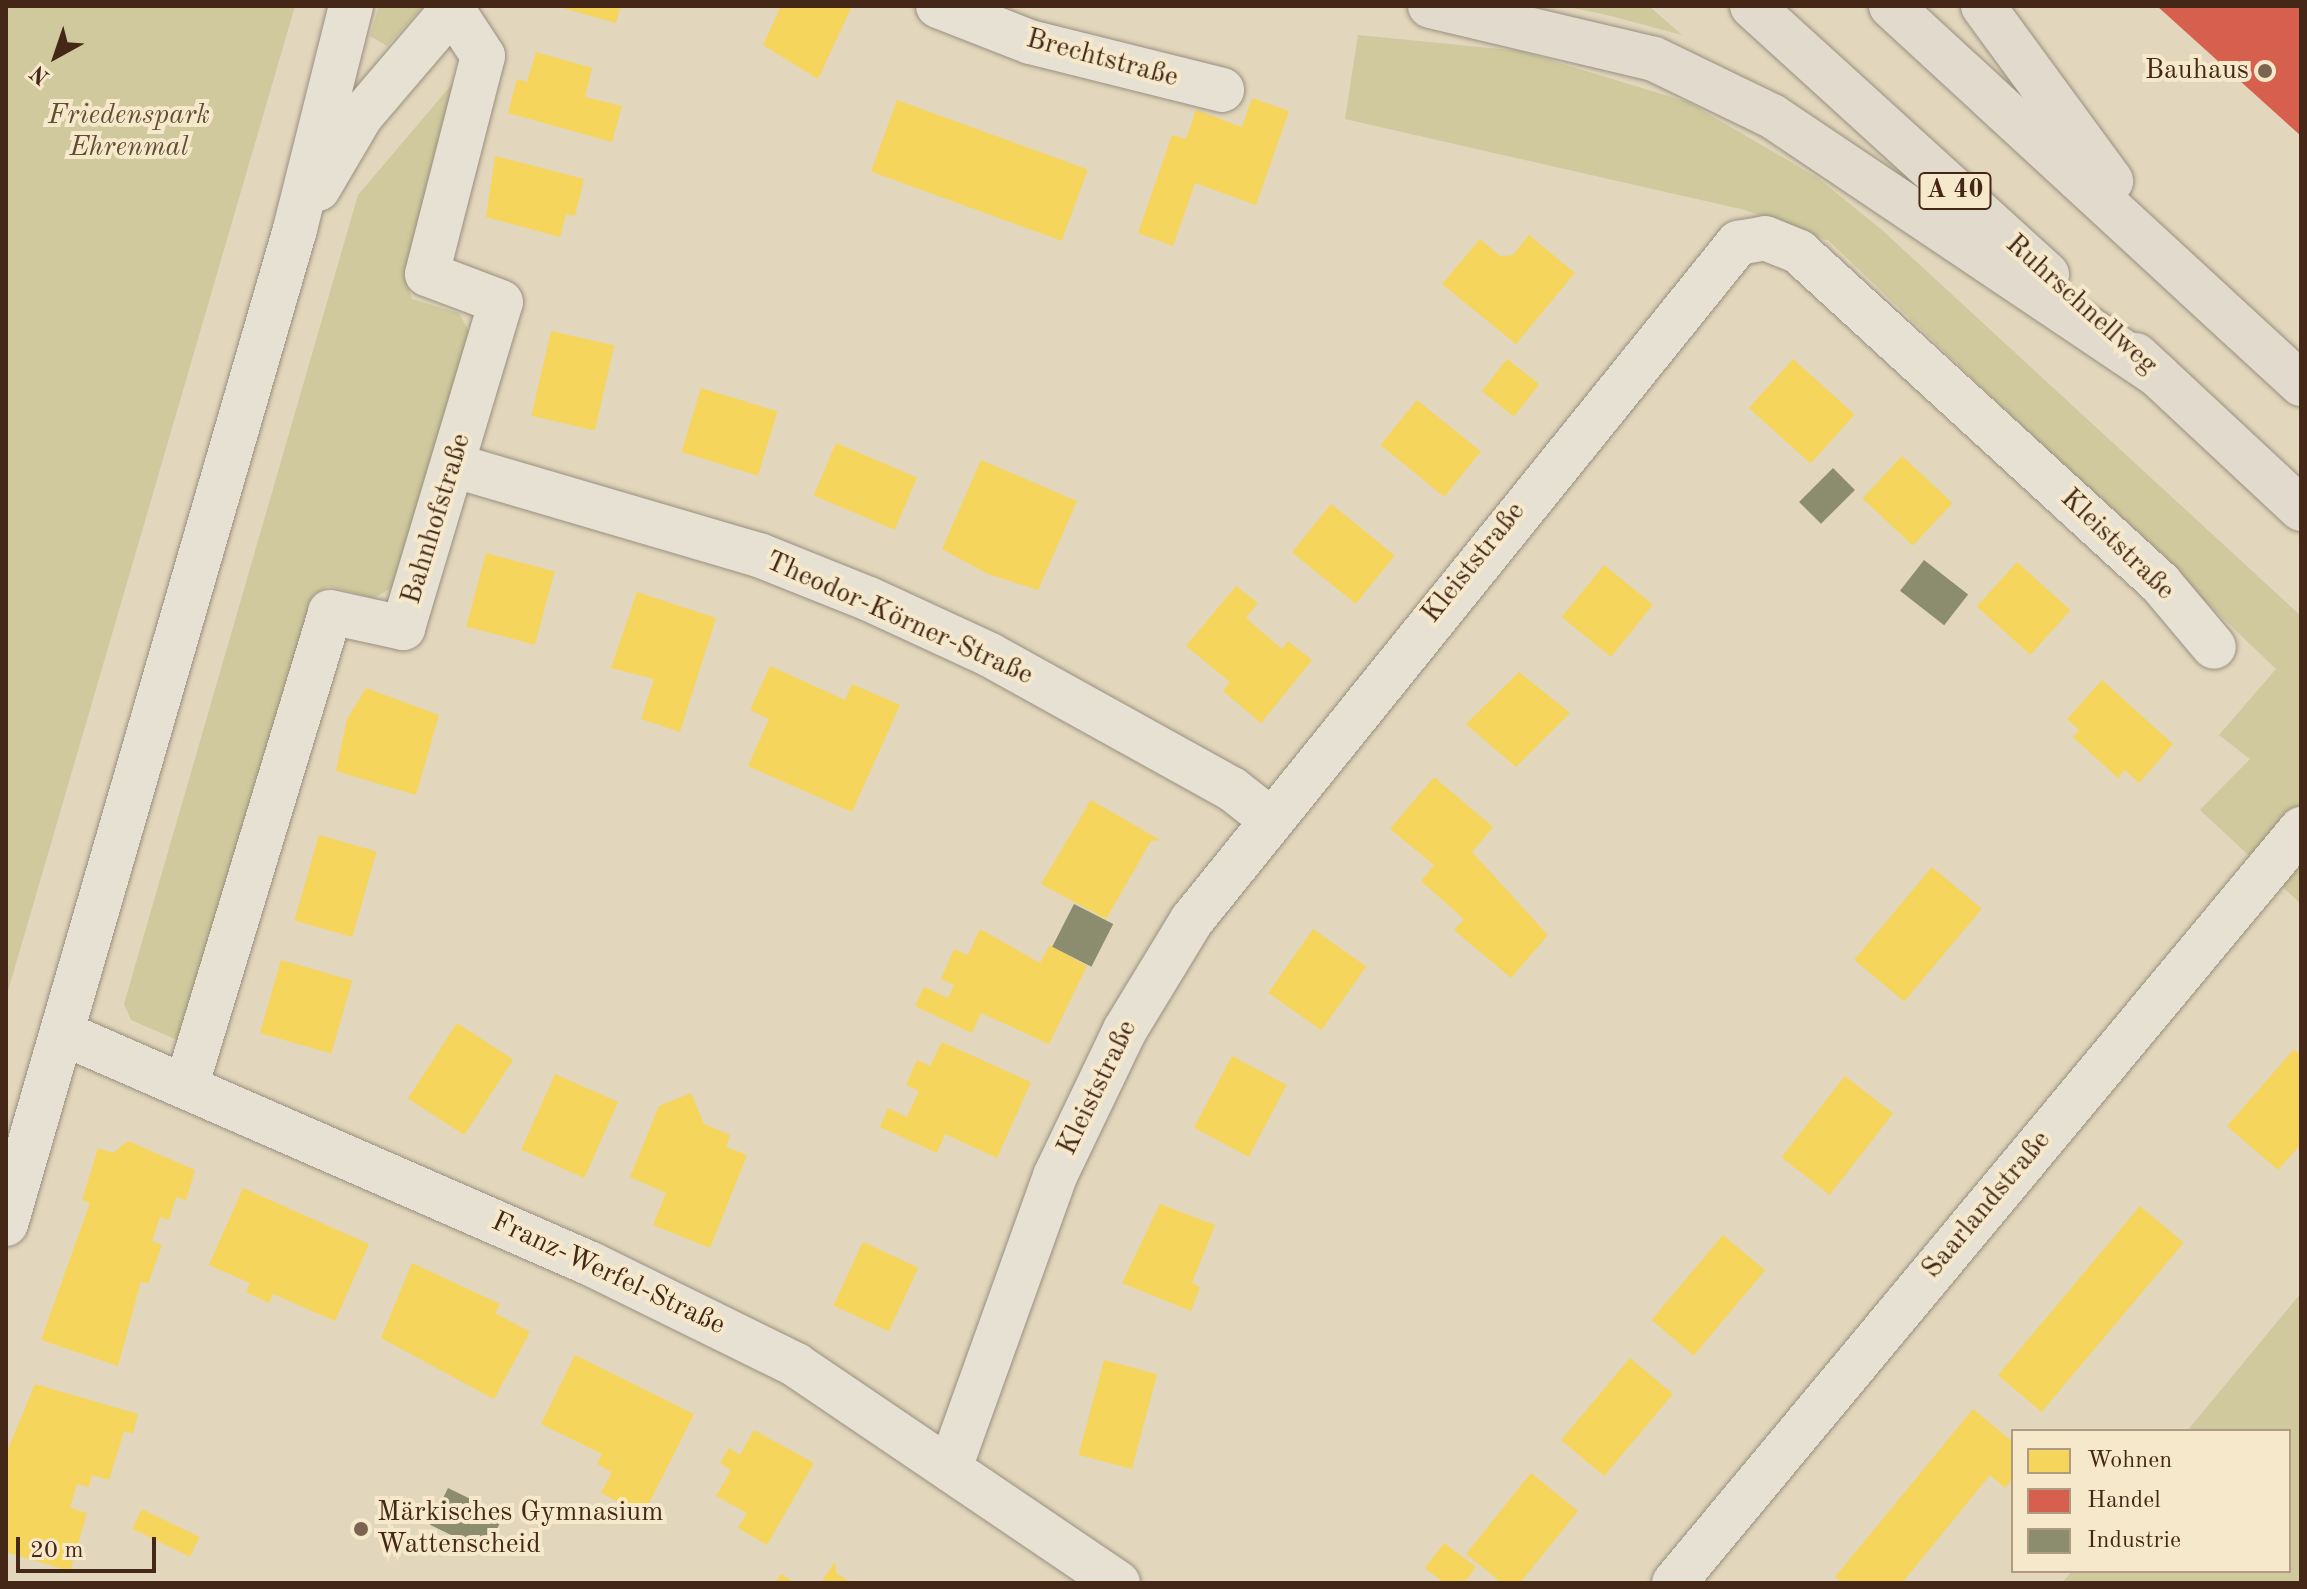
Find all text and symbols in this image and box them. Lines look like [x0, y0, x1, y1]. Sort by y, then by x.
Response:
north arrow [16, 16, 96, 96]
street label: Brechtstraße [1022, 23, 1182, 95]
place label: Bauhaus [2145, 54, 2249, 88]
text: N [27, 61, 54, 88]
marker: Bauhaus [2256, 62, 2274, 80]
park label: Friedenspark Ehrenmal [48, 99, 210, 165]
road number: A 40 [1917, 169, 1993, 213]
street label: Ruhrschnellweg [1998, 228, 2164, 382]
street label: Bahnhofstraße [395, 430, 479, 608]
street label: Kleiststraße [2053, 482, 2181, 608]
street label: Kleiststraße [1415, 496, 1533, 630]
street label: Theodor-Körner-Straße [760, 545, 1038, 693]
street label: Kleiststraße [1051, 1015, 1145, 1161]
street label: Saarlandstraße [1915, 1124, 2059, 1286]
street label: Franz-Werfel-Straße [486, 1205, 730, 1343]
legend [2011, 1429, 2291, 1573]
text: Wohnen [2087, 1449, 2172, 1473]
text: Handel [2087, 1489, 2161, 1513]
place label: Märkisches Gymnasium Wattenscheid [377, 1496, 663, 1562]
marker: Märkisches Gymnasium Wattenscheid [352, 1520, 370, 1538]
scale bar [20, 1521, 160, 1571]
text: Industrie [2087, 1529, 2181, 1553]
text: 20 m [30, 1539, 84, 1563]

